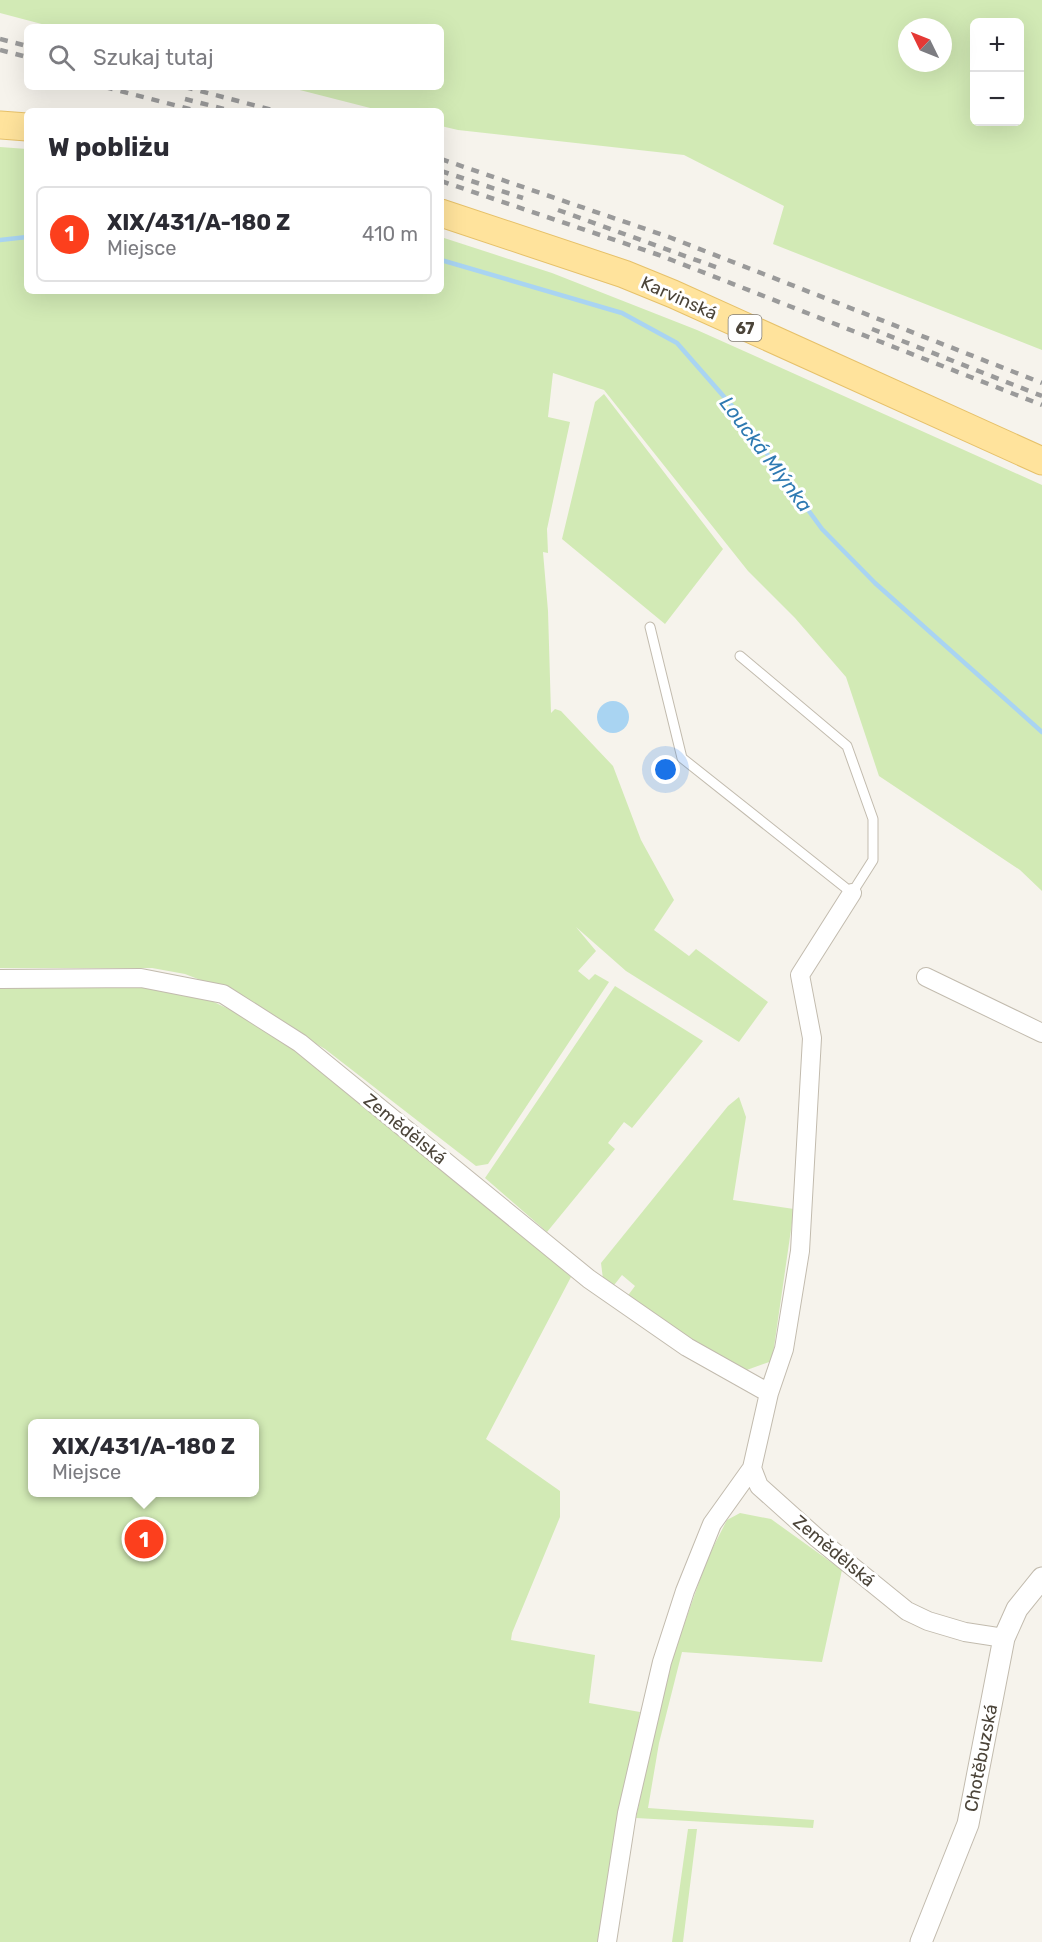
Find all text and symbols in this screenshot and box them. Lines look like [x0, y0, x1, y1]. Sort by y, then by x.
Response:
north arrow [898, 18, 952, 72]
map controls [970, 18, 1024, 126]
button: + [970, 18, 1024, 72]
search box [24, 24, 444, 90]
icon: search [45, 41, 78, 74]
text: Szukaj tutaj [93, 44, 214, 71]
button: − [970, 72, 1024, 126]
text: W pobliżu [48, 132, 170, 163]
text: XIX/431/A-180 Z [107, 209, 290, 236]
text: 1 [65, 222, 74, 246]
text: 410 m [362, 222, 418, 246]
text: Miejsce [107, 236, 176, 260]
street label: Karvinská [638, 271, 720, 325]
road number: 67 [728, 315, 762, 341]
water label: Loucká Mlýnka [715, 391, 817, 517]
your location [651, 755, 680, 784]
street label: Zemědělská [359, 1089, 451, 1169]
popup [28, 1419, 259, 1497]
text: XIX/431/A-180 Z [52, 1433, 235, 1460]
text: Miejsce [52, 1460, 121, 1484]
street label: Zemědělská [789, 1510, 879, 1592]
pin: 1 [124, 1516, 164, 1562]
street label: Chotěbuzská [960, 1702, 1002, 1814]

